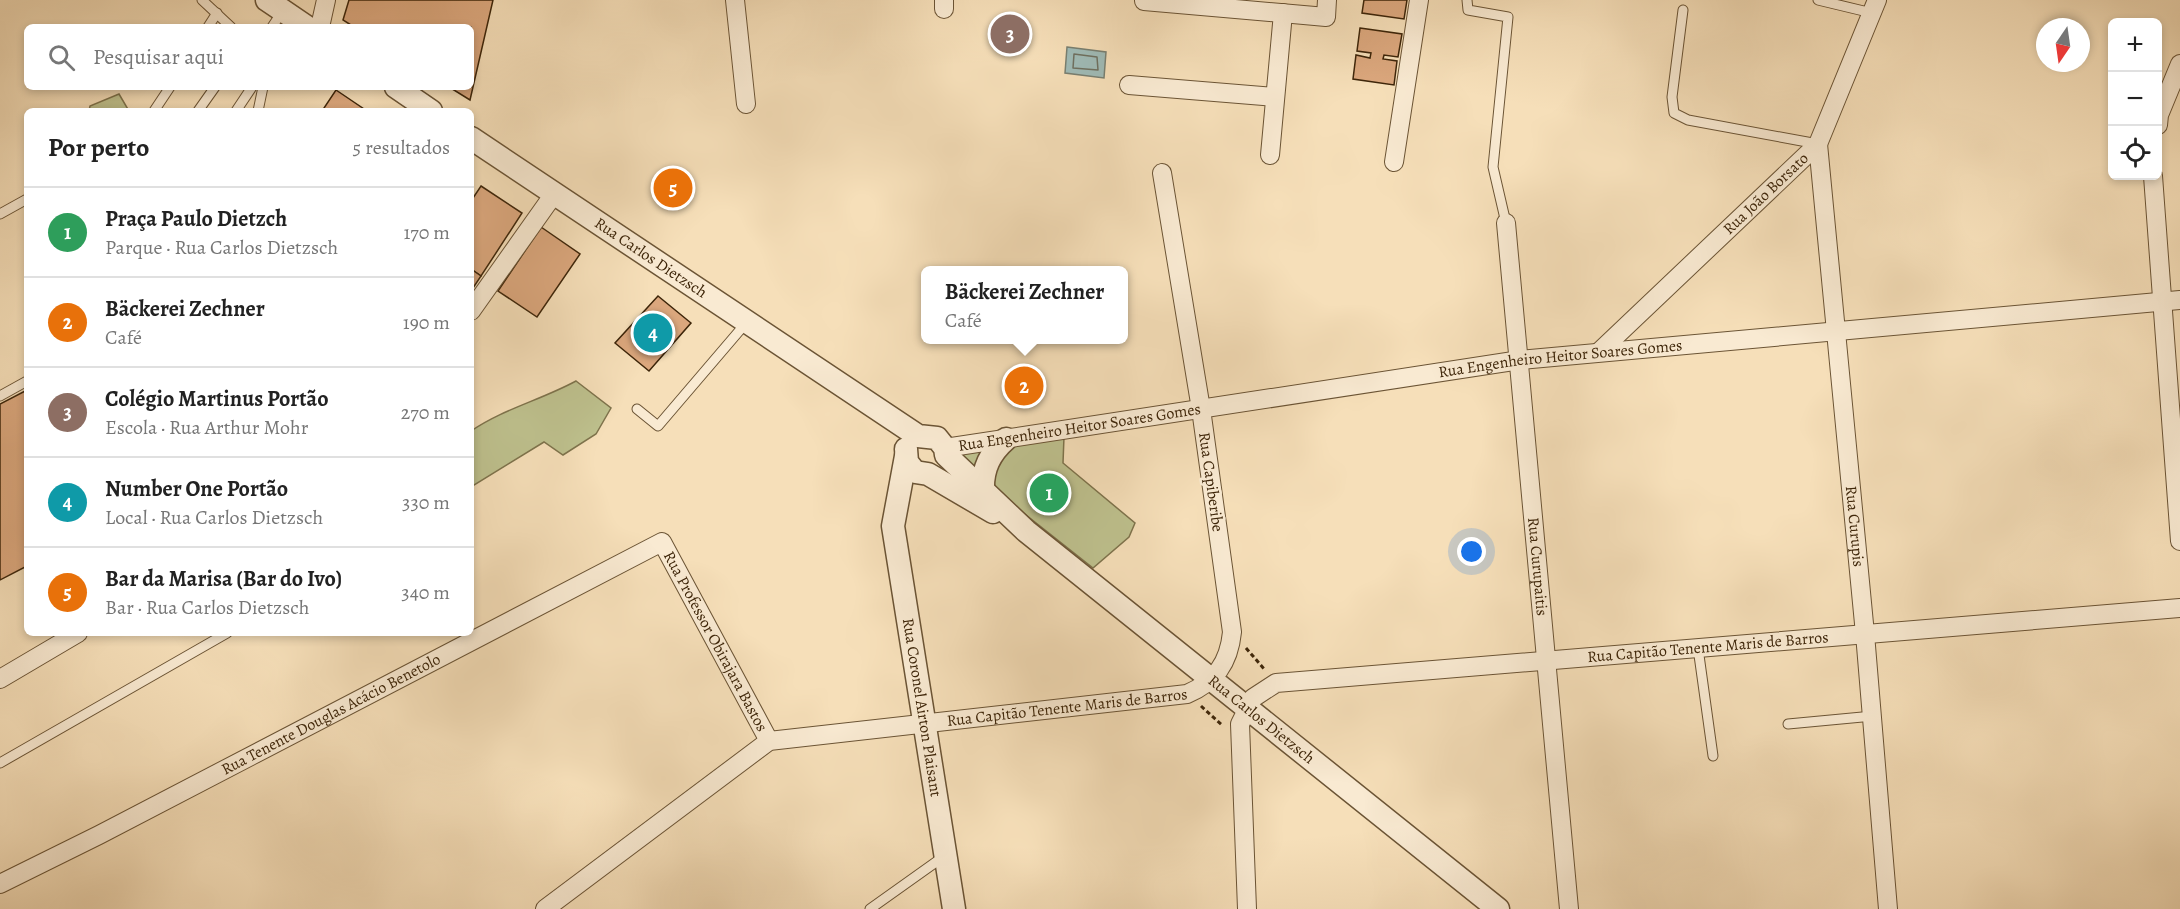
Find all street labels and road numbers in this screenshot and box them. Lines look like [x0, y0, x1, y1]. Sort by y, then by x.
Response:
street label: Rua João Borsato [1718, 148, 1813, 240]
street label: Rua Carlos Dietzsch [590, 212, 712, 304]
street label: Rua Engenheiro Heitor Soares Gomes [1437, 334, 1683, 383]
street label: Rua Engenheiro Heitor Soares Gomes [957, 398, 1202, 457]
street label: Rua Capiberibe [1193, 431, 1229, 533]
street label: Rua Curupis [1840, 485, 1870, 568]
street label: Rua Curupaitis [1522, 516, 1553, 617]
street label: Rua Professor Obirajara Bastos [658, 547, 773, 736]
street label: Rua Coronel Airton Plaisant [897, 617, 947, 799]
street label: Rua Capitão Tenente Maris de Barros [1586, 626, 1829, 668]
street label: Rua Tenente Douglas Acácio Benetolo [218, 648, 444, 780]
street label: Rua Carlos Dietzsch [1203, 670, 1320, 769]
street label: Rua Capitão Tenente Maris de Barros [946, 683, 1189, 732]

